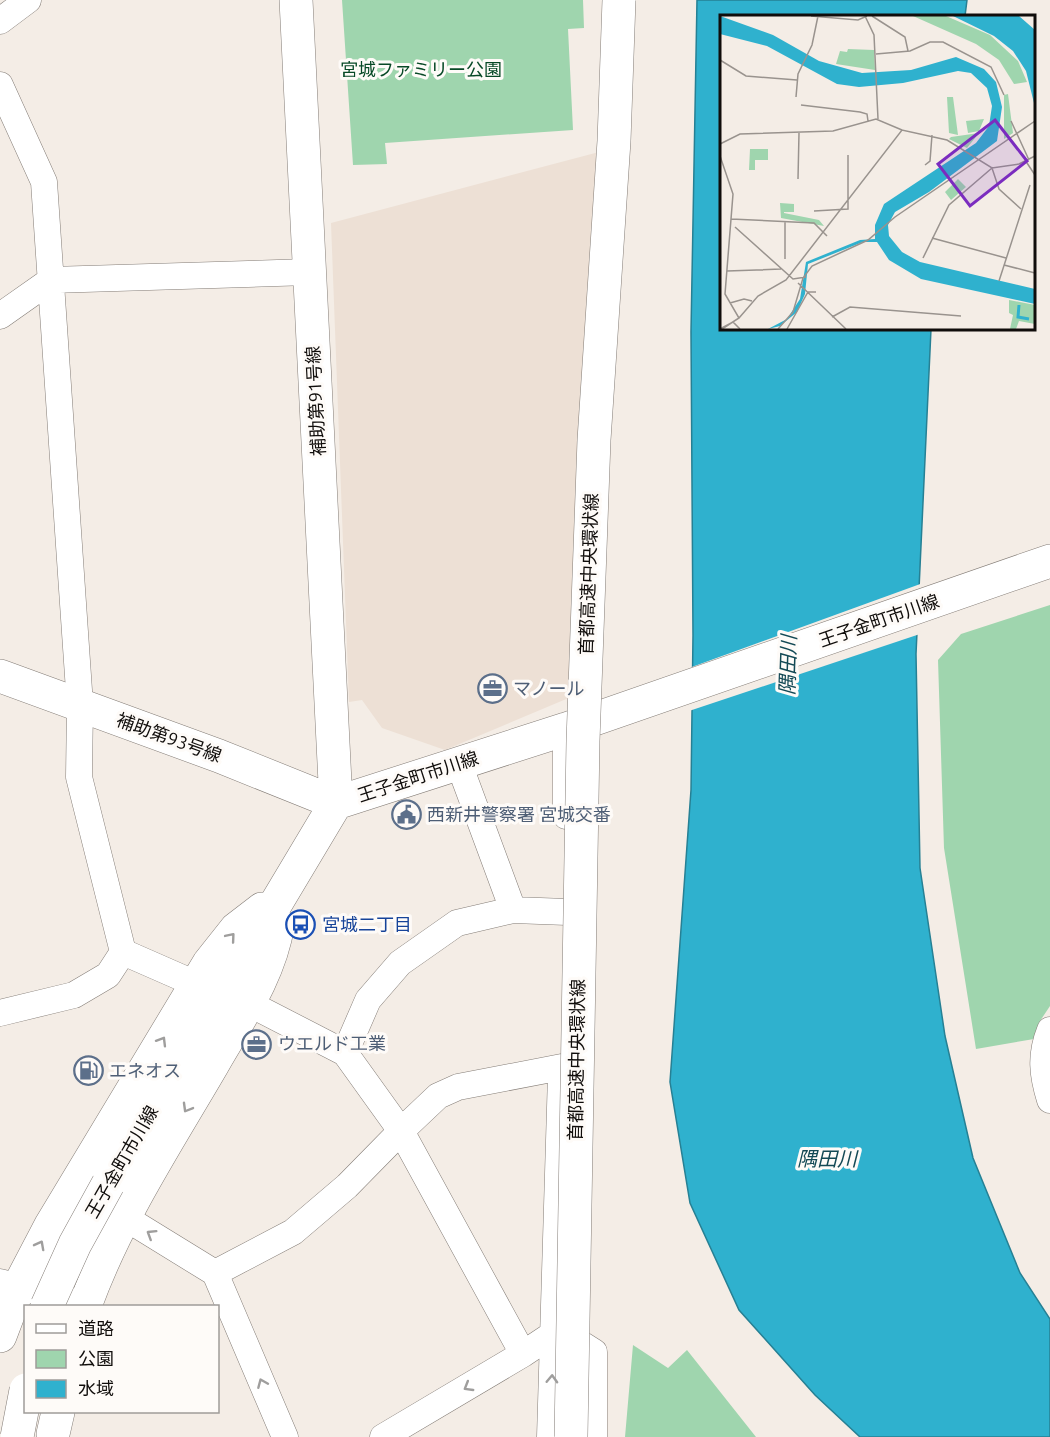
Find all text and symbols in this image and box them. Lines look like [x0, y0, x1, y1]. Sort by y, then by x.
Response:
inset map [720, 15, 1035, 330]
park label: 宮城ファミリー公園 [340, 59, 502, 79]
street label: 補助第91号線 [302, 345, 328, 457]
street label: 首都高速中央環状線 [575, 493, 601, 655]
street label: 王子金町市川線 [816, 590, 941, 650]
water label: 隅田川 [775, 633, 800, 695]
office icon: マノール [476, 673, 508, 705]
place label: マノール [513, 678, 584, 698]
street label: 補助第93号線 [114, 709, 225, 765]
street label: 王子金町市川線 [355, 747, 481, 805]
public building icon: 西新井警察署 宮城交番 [390, 799, 422, 831]
place label: 西新井警察署 宮城交番 [427, 804, 611, 824]
bus stop icon: 宮城二丁目 [285, 909, 317, 941]
place label: 宮城二丁目 [322, 914, 412, 934]
one-way arrow [223, 933, 234, 944]
street label: 首都高速中央環状線 [565, 979, 587, 1141]
office icon: ウエルド工業 [241, 1028, 273, 1060]
place label: ウエルド工業 [278, 1033, 386, 1053]
one-way arrow [154, 1037, 166, 1047]
fuel station icon: エネオス [72, 1055, 104, 1087]
place label: エネオス [109, 1060, 181, 1080]
street label: 王子金町市川線 [81, 1102, 161, 1221]
one-way arrow [183, 1102, 194, 1112]
water label: 隅田川 [797, 1147, 859, 1170]
one-way arrow [147, 1229, 157, 1241]
one-way arrow [33, 1240, 45, 1251]
legend [24, 1305, 219, 1413]
text: 道路 [78, 1318, 114, 1338]
text: 公園 [78, 1348, 114, 1368]
one-way arrow [545, 1374, 558, 1383]
text: 水域 [78, 1378, 114, 1398]
one-way arrow [257, 1379, 269, 1390]
one-way arrow [464, 1380, 474, 1391]

